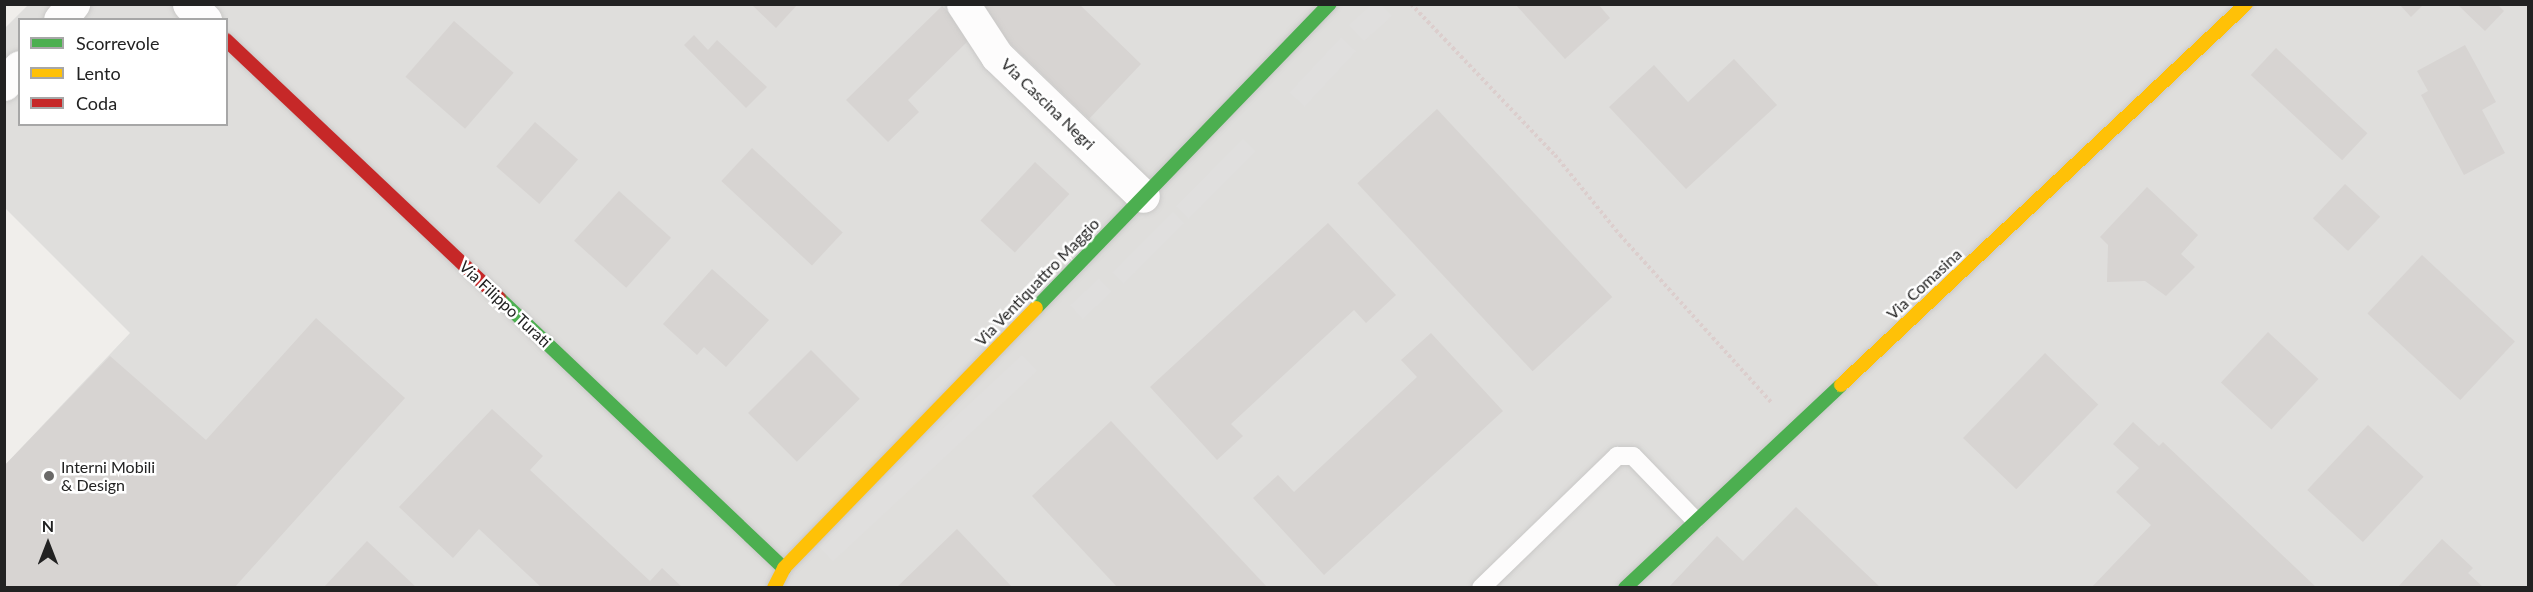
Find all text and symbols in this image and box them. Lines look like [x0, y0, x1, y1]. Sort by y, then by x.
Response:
legend [18, 18, 228, 126]
text: Scorrevole [76, 32, 159, 54]
street label: Via Cascina Negri [997, 54, 1099, 154]
text: Lento [76, 62, 121, 84]
text: Coda [76, 92, 117, 114]
street label: Via Ventiquattro Maggio [971, 214, 1103, 350]
street label: Via Comasina [1883, 245, 1965, 323]
street label: Via Filippo Turati [455, 257, 555, 351]
place label: Interni Mobili & Design [61, 457, 155, 495]
marker: Interni Mobili & Design [42, 469, 56, 483]
north arrow [18, 514, 78, 574]
text: N [42, 516, 54, 535]

